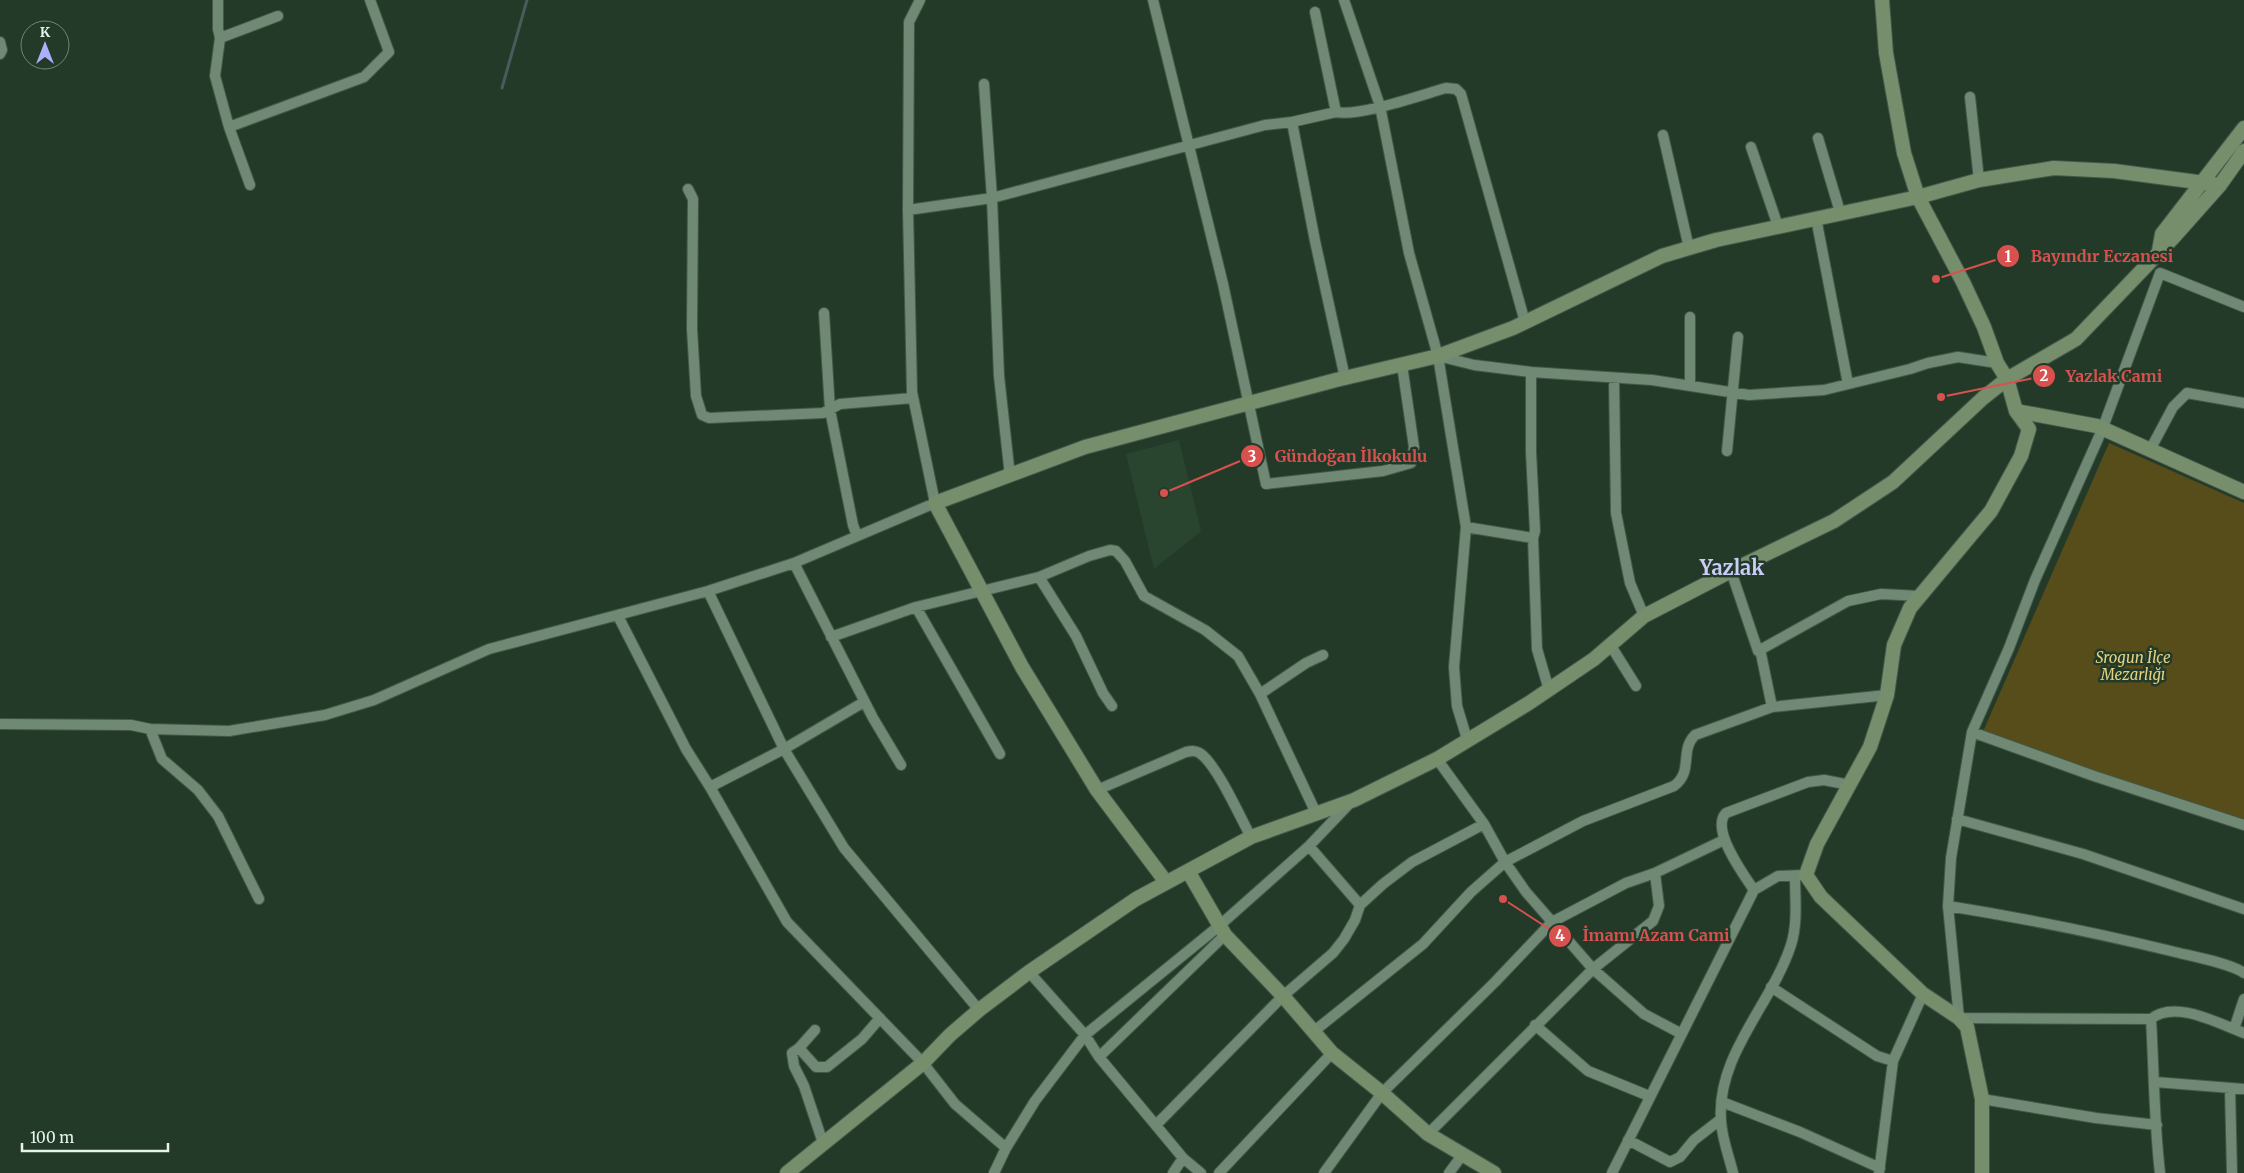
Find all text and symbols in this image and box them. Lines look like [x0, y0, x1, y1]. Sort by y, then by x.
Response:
north arrow [20, 20, 70, 70]
text: K [40, 23, 51, 41]
callout: Bayındır Eczanesi [1996, 241, 2183, 272]
text: Bayındır Eczanesi [2031, 246, 2174, 266]
text: 1 [2005, 247, 2012, 266]
callout: Yazlak Cami [2031, 361, 2173, 392]
text: 2 [2040, 366, 2049, 385]
text: Yazlak Cami [2065, 366, 2163, 386]
callout: Gündoğan İlkokulu [1239, 441, 1437, 472]
text: Gündoğan İlkokulu [1275, 446, 1427, 466]
text: 3 [1248, 447, 1256, 466]
district label: Yazlak [1699, 555, 1764, 580]
park label: Srogun İlçe Mezarlığı [2095, 647, 2171, 684]
callout: İmamı Azam Cami [1548, 920, 1740, 951]
text: İmamı Azam Cami [1583, 925, 1730, 945]
text: 4 [1555, 926, 1565, 945]
scale bar [22, 1120, 169, 1152]
text: 100 m [30, 1128, 74, 1147]

